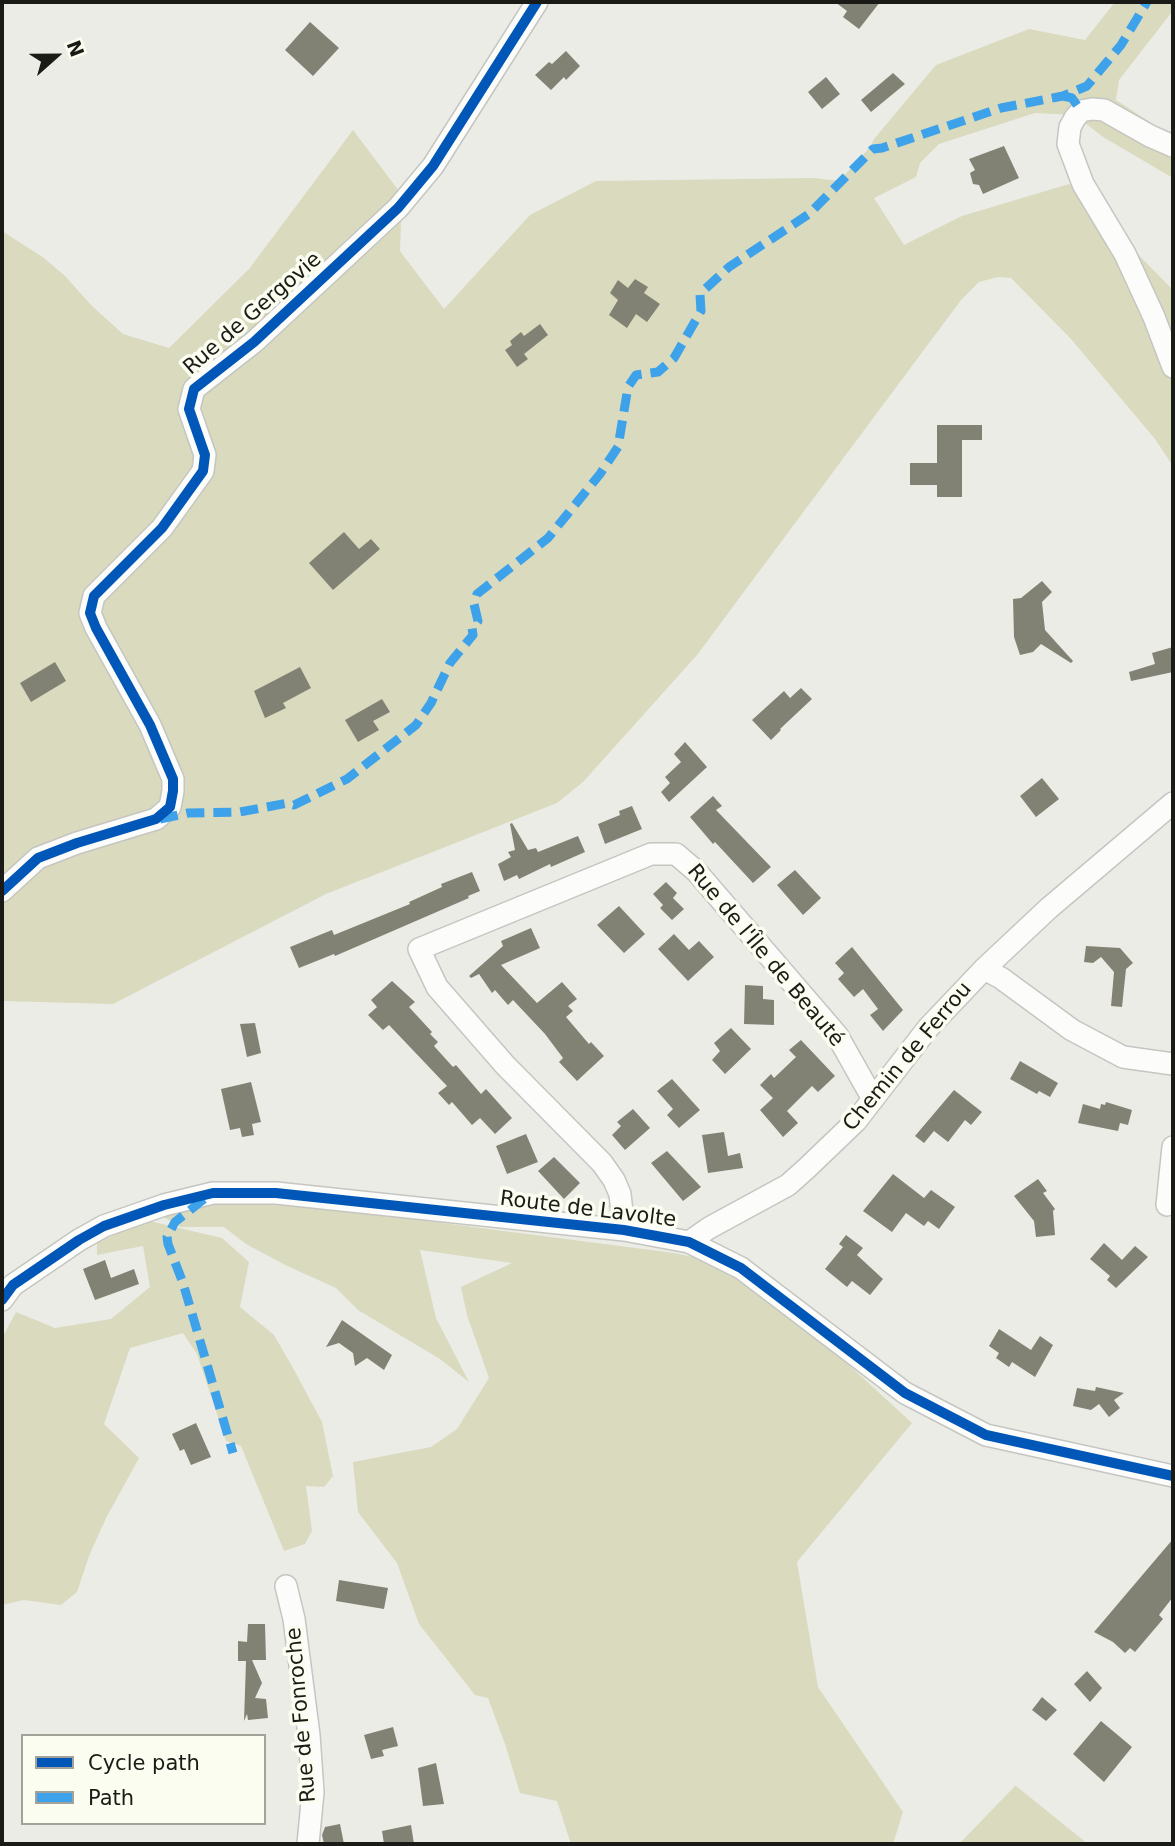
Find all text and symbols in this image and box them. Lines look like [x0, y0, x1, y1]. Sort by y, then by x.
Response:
north arrow [21, 21, 91, 91]
text: N [62, 37, 89, 60]
street label: Rue de Gergovie [179, 247, 327, 381]
street label: Rue de l'Île de Beauté [681, 860, 849, 1052]
street label: Chemin de Ferrou [838, 977, 978, 1137]
street label: Route de Lavolte [498, 1187, 678, 1233]
street label: Rue de Fonroche [282, 1626, 322, 1804]
legend [21, 1734, 266, 1825]
text: Cycle path [88, 1751, 200, 1775]
text: Path [88, 1786, 134, 1810]

